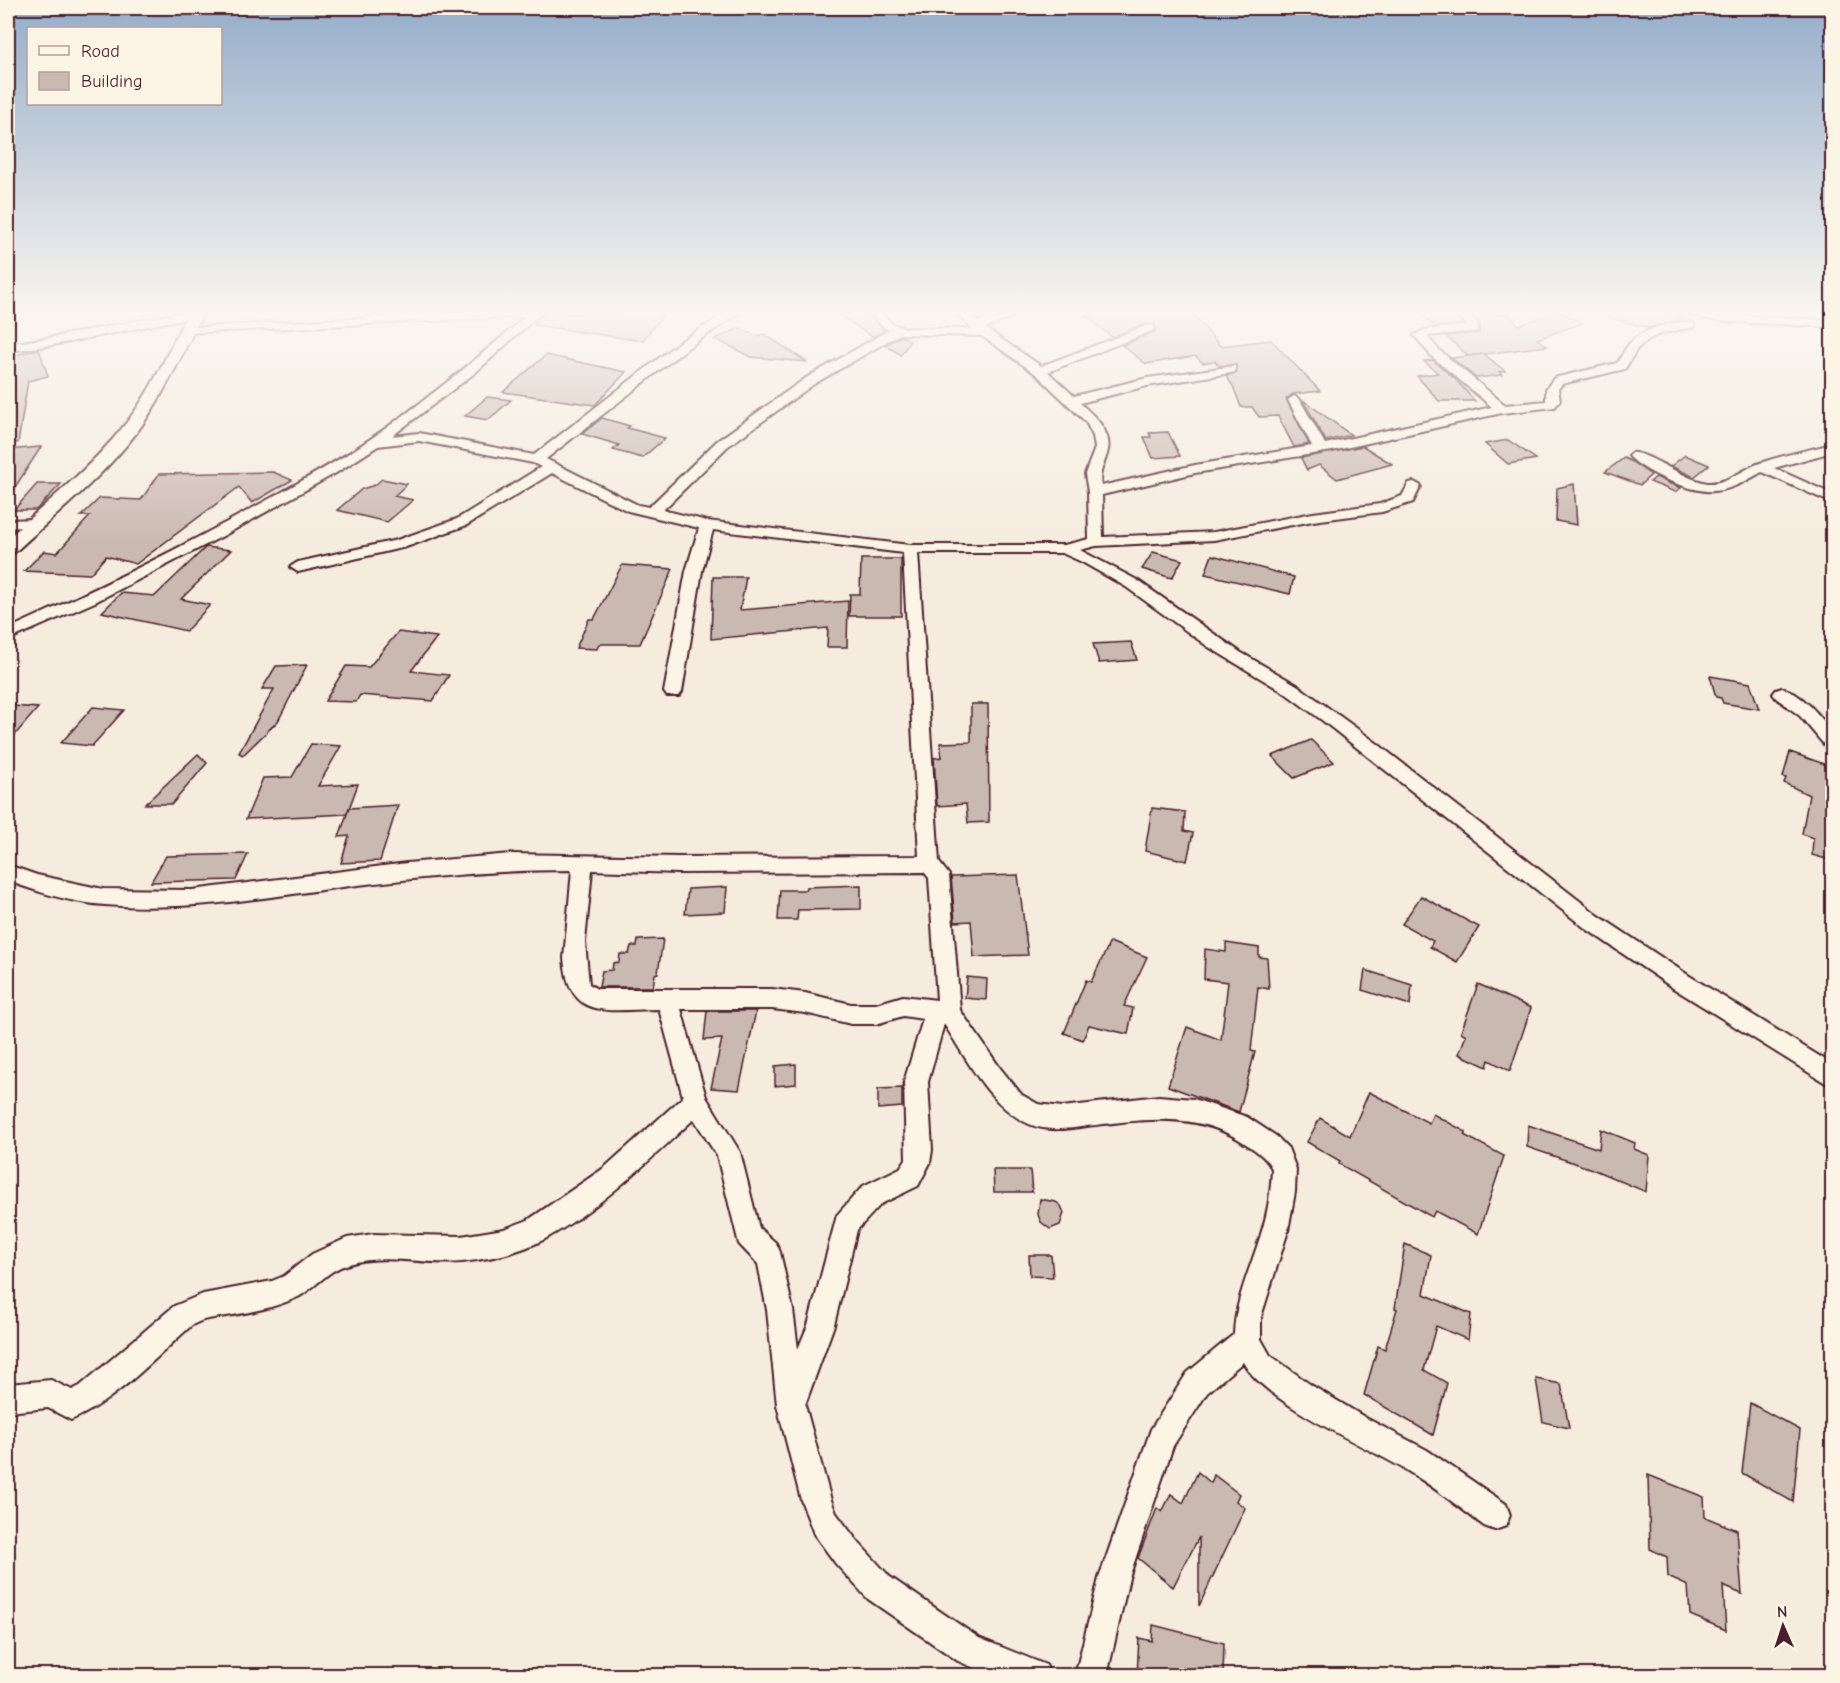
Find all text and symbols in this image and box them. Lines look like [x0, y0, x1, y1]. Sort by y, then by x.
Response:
legend [27, 27, 222, 105]
text: Road [81, 41, 120, 62]
text: Building [81, 71, 143, 92]
north arrow [1753, 1596, 1813, 1656]
text: N [1777, 1603, 1788, 1621]

